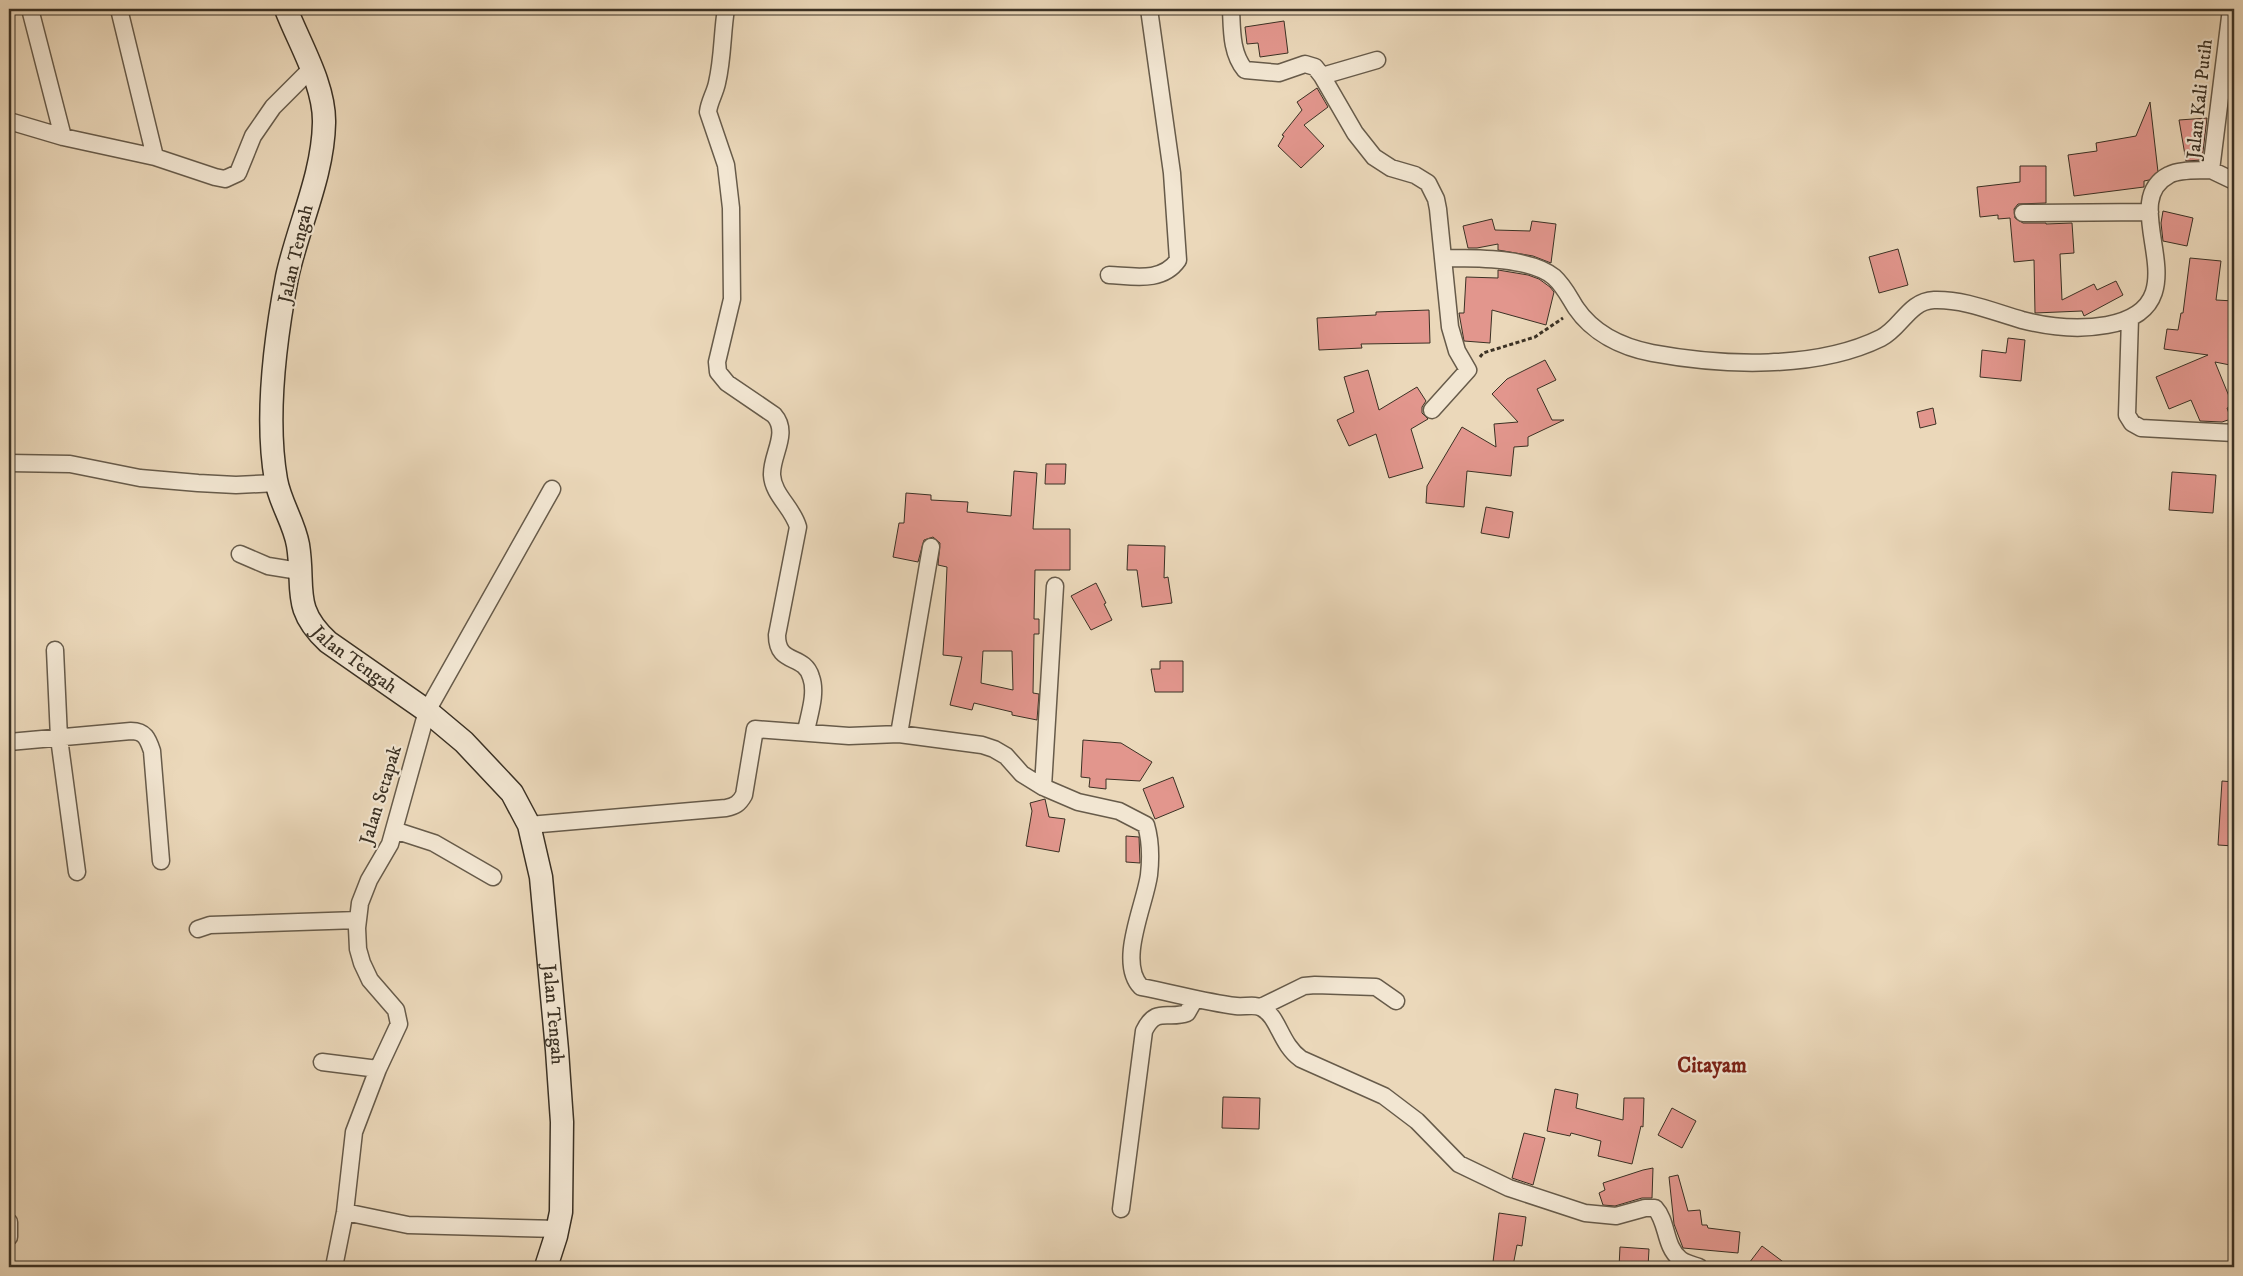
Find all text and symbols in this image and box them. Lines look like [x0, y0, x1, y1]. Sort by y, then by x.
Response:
street label: Jalan Kali Putih [2182, 38, 2218, 162]
street label: Jalan Tengah [273, 202, 319, 308]
street label: Jalan Tengah [305, 619, 402, 698]
street label: Jalan Setapak [354, 742, 407, 849]
street label: Jalan Tengah [537, 961, 569, 1065]
district label: Citayam [1677, 1053, 1747, 1079]

